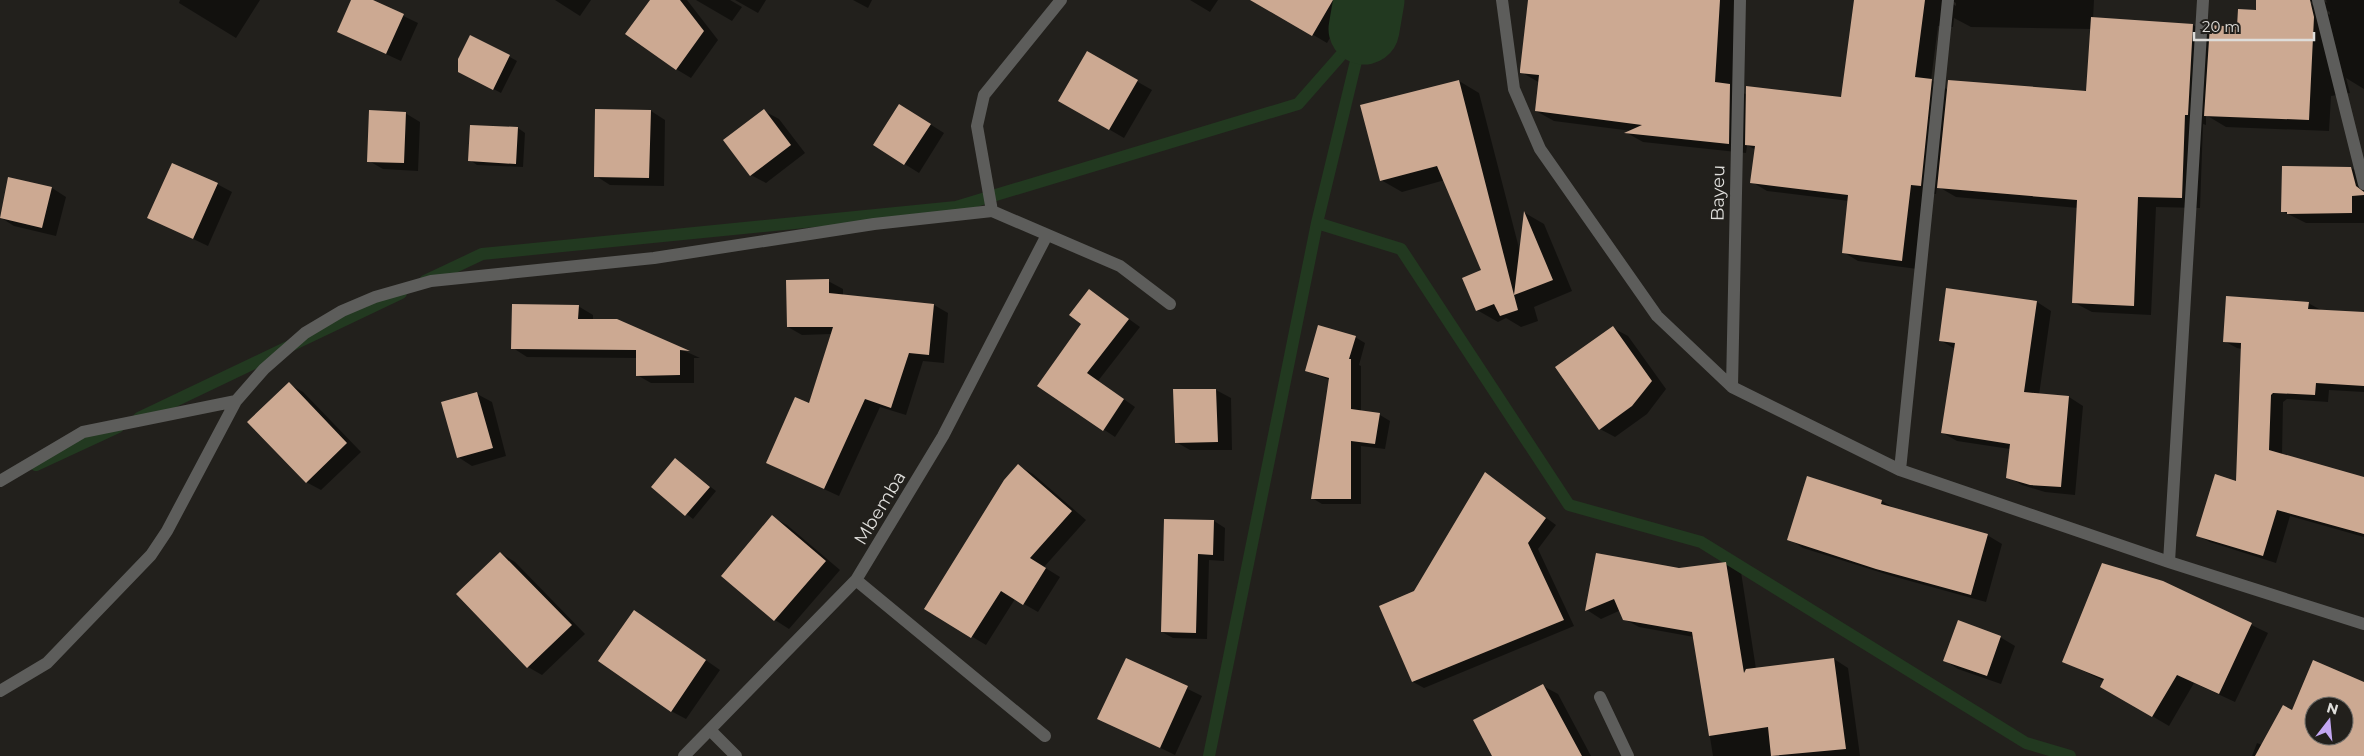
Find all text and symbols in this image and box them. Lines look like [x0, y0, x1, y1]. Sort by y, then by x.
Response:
scale bar [2194, 10, 2314, 42]
text: 20 m [2202, 17, 2240, 36]
street label: Bayeu [1707, 165, 1729, 221]
street label: Mbemba [849, 467, 911, 549]
north arrow [2304, 696, 2354, 746]
text: N [2325, 698, 2341, 719]

